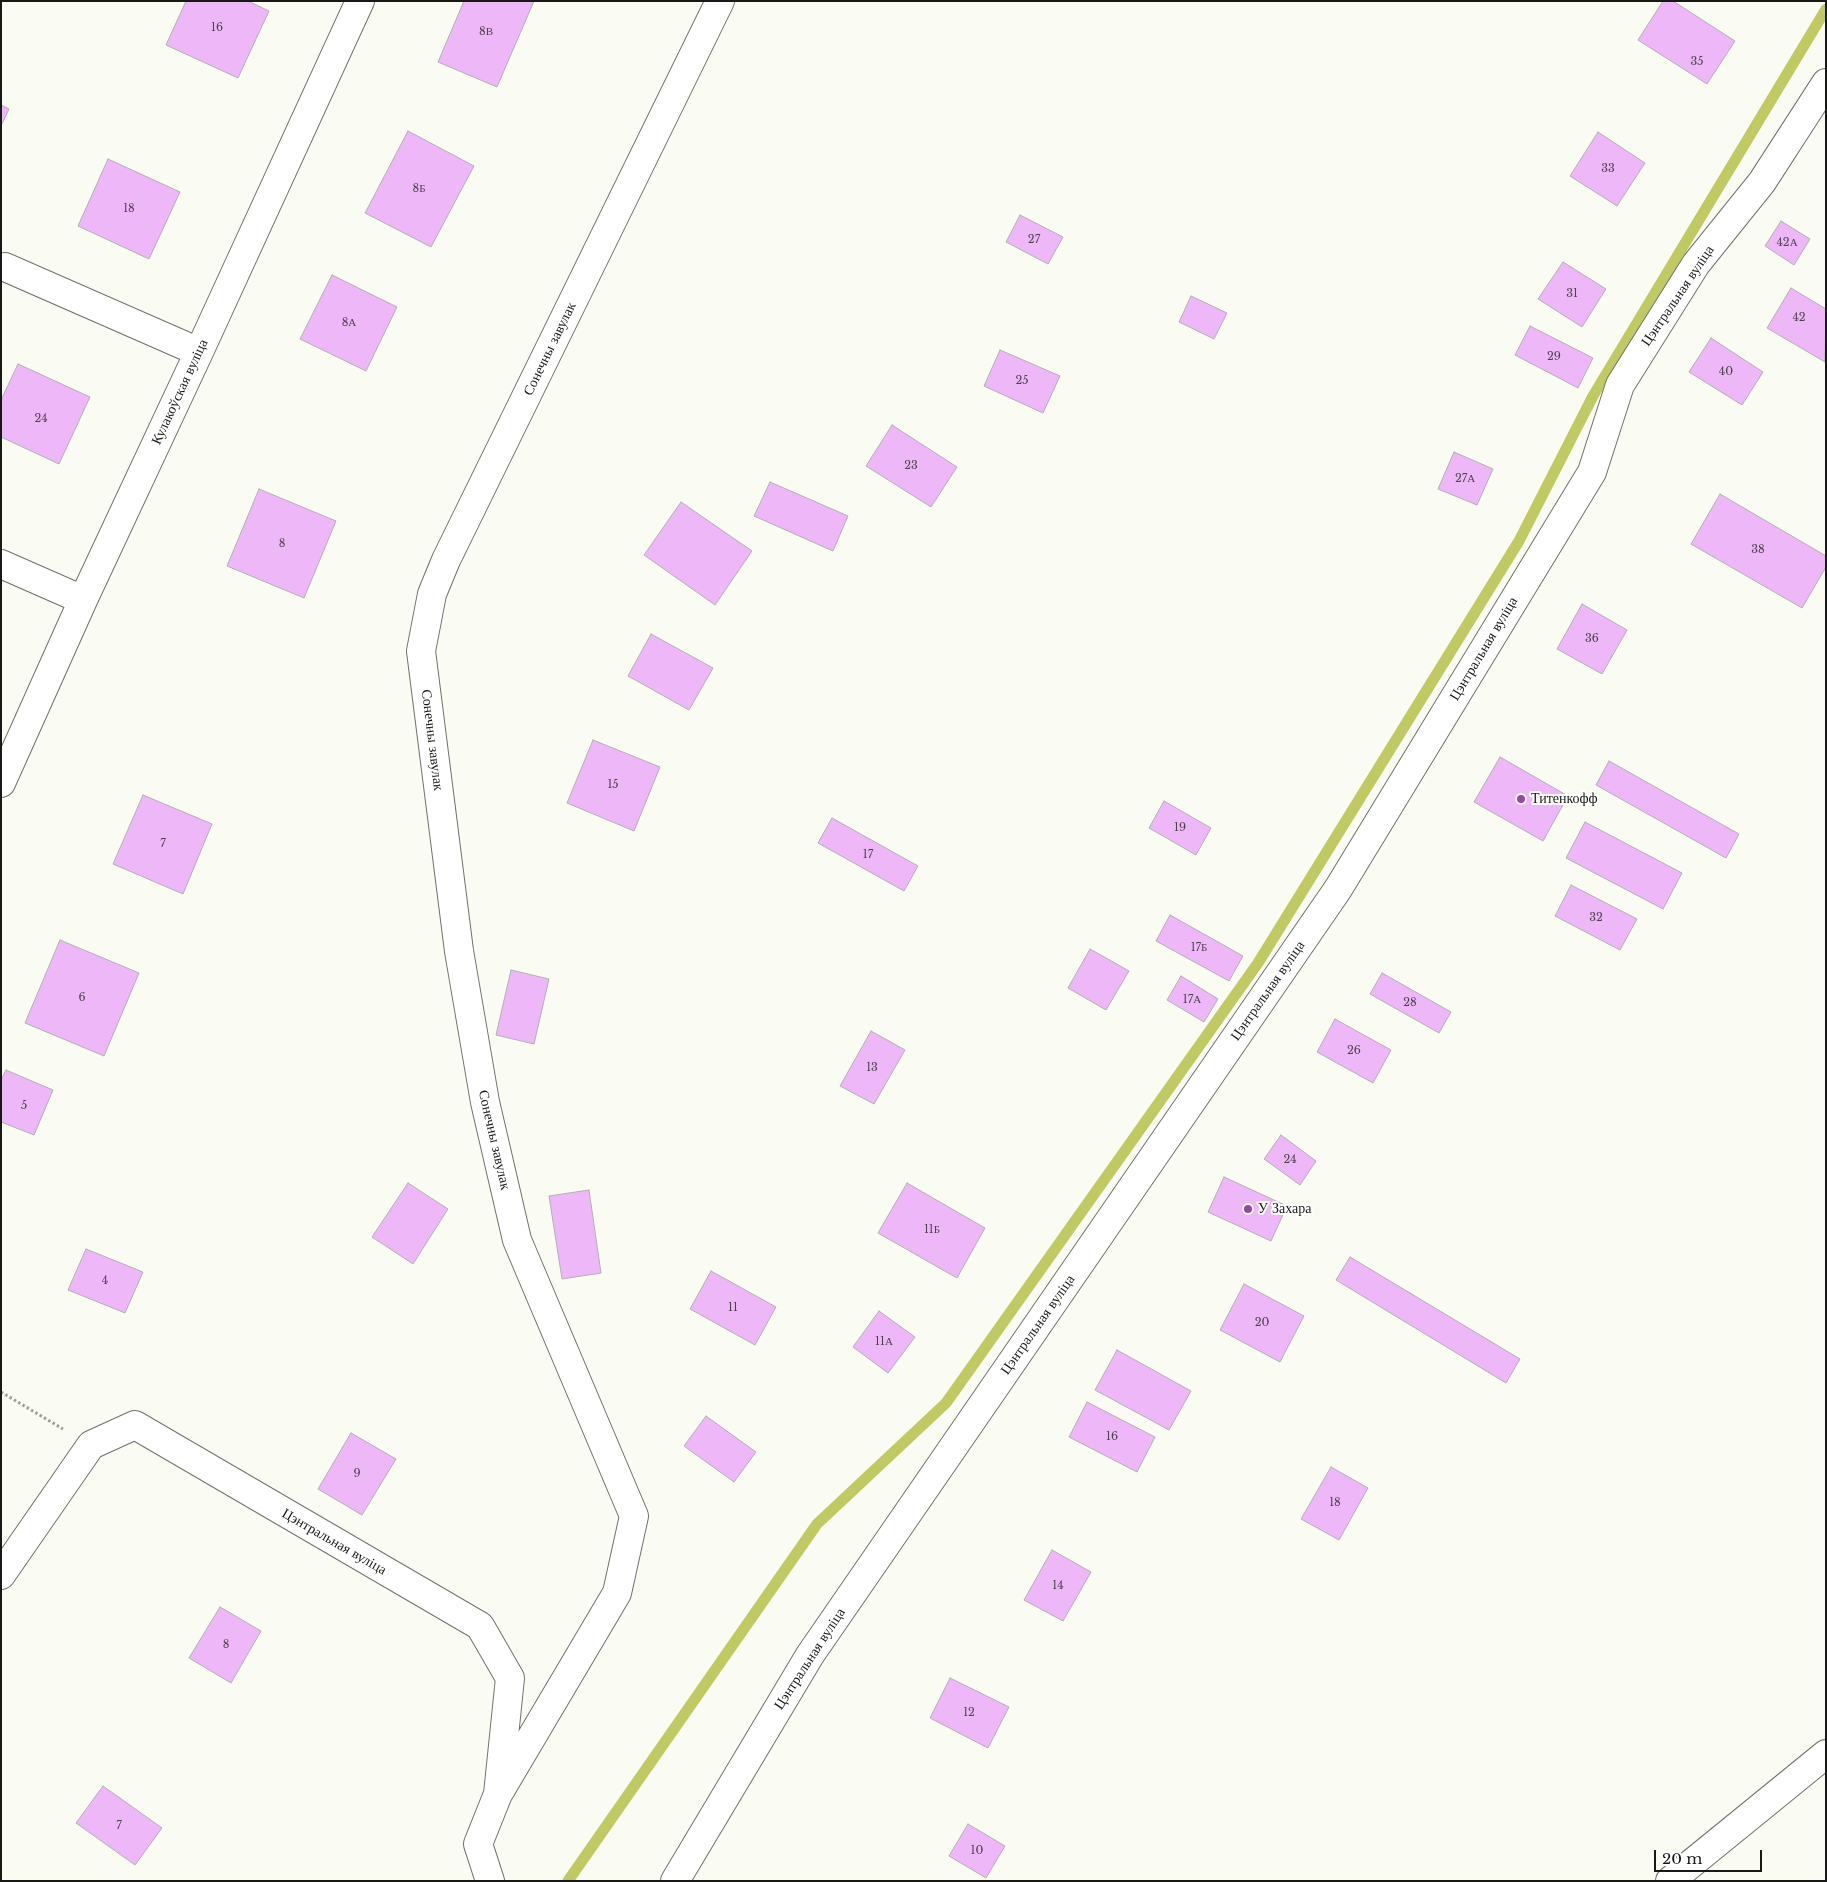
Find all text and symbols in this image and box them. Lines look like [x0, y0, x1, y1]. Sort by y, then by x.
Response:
house number: 16 [211, 21, 223, 35]
house number: 8В [479, 25, 493, 39]
house number: 35 [1690, 55, 1704, 69]
house number: 33 [1601, 162, 1615, 176]
house number: 8Б [413, 182, 425, 196]
house number: 18 [123, 202, 135, 216]
house number: 27 [1028, 233, 1040, 247]
house number: 42А [1776, 236, 1798, 250]
street label: Цэнтральная вуліца [1638, 242, 1718, 350]
house number: 31 [1566, 287, 1578, 301]
street label: Сонечны завулак [520, 300, 580, 398]
house number: 42 [1792, 311, 1806, 325]
house number: 8А [342, 316, 356, 330]
street label: Кулакоўская вуліца [148, 337, 212, 447]
house number: 29 [1547, 350, 1561, 364]
house number: 40 [1719, 365, 1733, 379]
house number: 25 [1015, 374, 1029, 388]
house number: 24 [34, 412, 48, 426]
house number: 23 [904, 459, 918, 473]
house number: 27А [1455, 472, 1475, 486]
house number: 8 [279, 537, 285, 551]
house number: 38 [1751, 543, 1765, 557]
street label: Цэнтральная вуліца [1446, 594, 1522, 704]
house number: 36 [1585, 632, 1599, 646]
street label: Сонечны завулак [417, 688, 447, 792]
house number: 15 [607, 778, 619, 792]
place label: Титенкофф [1531, 791, 1598, 807]
marker: Титенкофф [1515, 793, 1527, 805]
house number: 19 [1174, 821, 1186, 835]
house number: 7 [160, 837, 166, 851]
house number: 17 [863, 848, 873, 862]
house number: 32 [1589, 911, 1603, 925]
street label: Цэнтральная вуліца [1227, 938, 1309, 1044]
house number: 17Б [1191, 941, 1207, 955]
house number: 6 [78, 991, 86, 1005]
house number: 17А [1183, 993, 1201, 1007]
house number: 28 [1403, 996, 1417, 1010]
house number: 26 [1347, 1044, 1361, 1058]
house number: 13 [866, 1061, 878, 1075]
street label: Сонечны завулак [474, 1088, 514, 1192]
house number: 5 [21, 1099, 27, 1113]
house number: 24 [1283, 1153, 1297, 1167]
place label: У Захара [1258, 1201, 1311, 1217]
marker: У Захара [1242, 1203, 1254, 1215]
house number: 11Б [924, 1223, 940, 1237]
street label: Цэнтральная вуліца [997, 1272, 1079, 1378]
house number: 4 [102, 1274, 108, 1288]
house number: 11 [728, 1301, 738, 1315]
house number: 20 [1255, 1316, 1269, 1330]
house number: 11А [875, 1335, 893, 1349]
house number: 16 [1106, 1430, 1118, 1444]
house number: 9 [353, 1467, 361, 1481]
house number: 18 [1329, 1496, 1341, 1510]
street label: Цэнтральная вуліца [279, 1505, 389, 1579]
house number: 14 [1052, 1579, 1064, 1593]
street label: Цэнтральная вуліца [771, 1605, 849, 1713]
house number: 8 [223, 1638, 229, 1652]
house number: 12 [963, 1706, 975, 1720]
house number: 7 [116, 1819, 122, 1833]
scale bar [1657, 1840, 1764, 1872]
house number: 10 [971, 1844, 983, 1858]
text: 20 m [1662, 1849, 1702, 1868]

